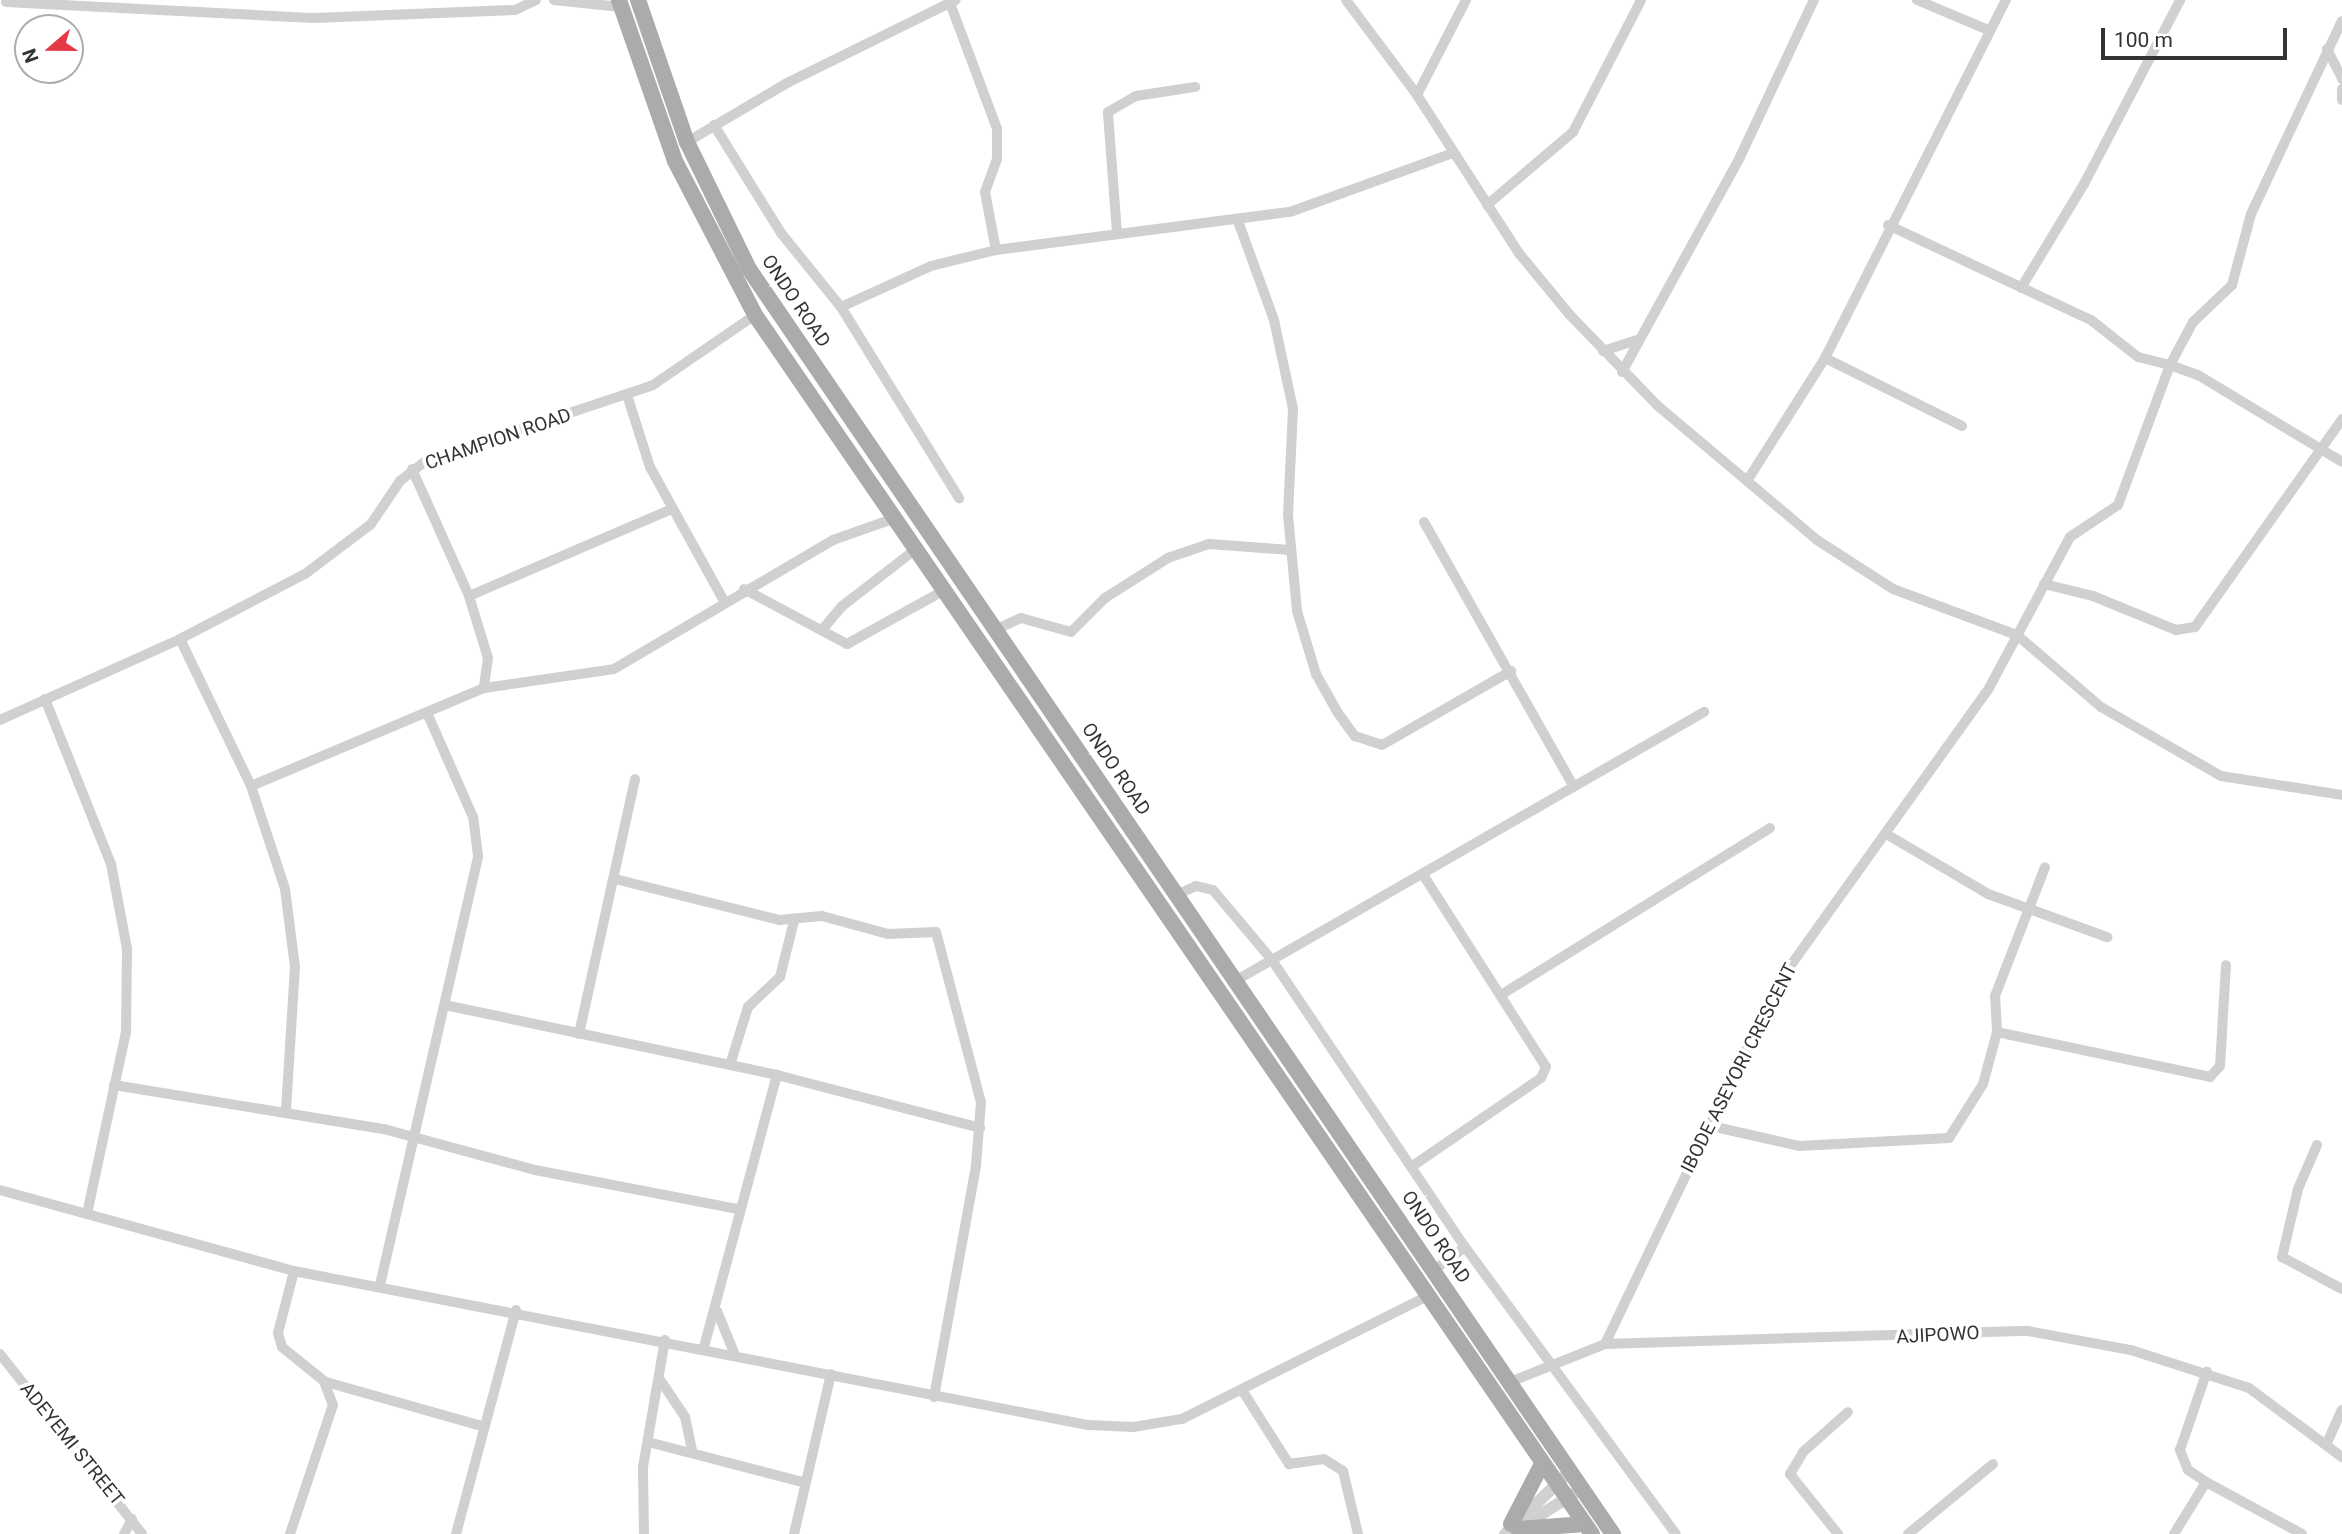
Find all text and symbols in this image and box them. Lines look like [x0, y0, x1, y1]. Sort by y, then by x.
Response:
north arrow [14, 14, 84, 84]
scale bar [2104, 14, 2290, 58]
text: 100 m [2114, 28, 2173, 52]
text: N [18, 45, 44, 66]
street label: ONDO ROAD [757, 251, 835, 351]
street label: CHAMPION ROAD [422, 403, 574, 475]
street label: ONDO ROAD [1077, 719, 1155, 819]
street label: IBODE ASEYORI CRESCENT [1676, 959, 1802, 1177]
street label: ONDO ROAD [1397, 1187, 1475, 1287]
street label: AJIPOWO [1896, 1321, 1980, 1349]
street label: ADEYEMI STREET [15, 1378, 129, 1510]

